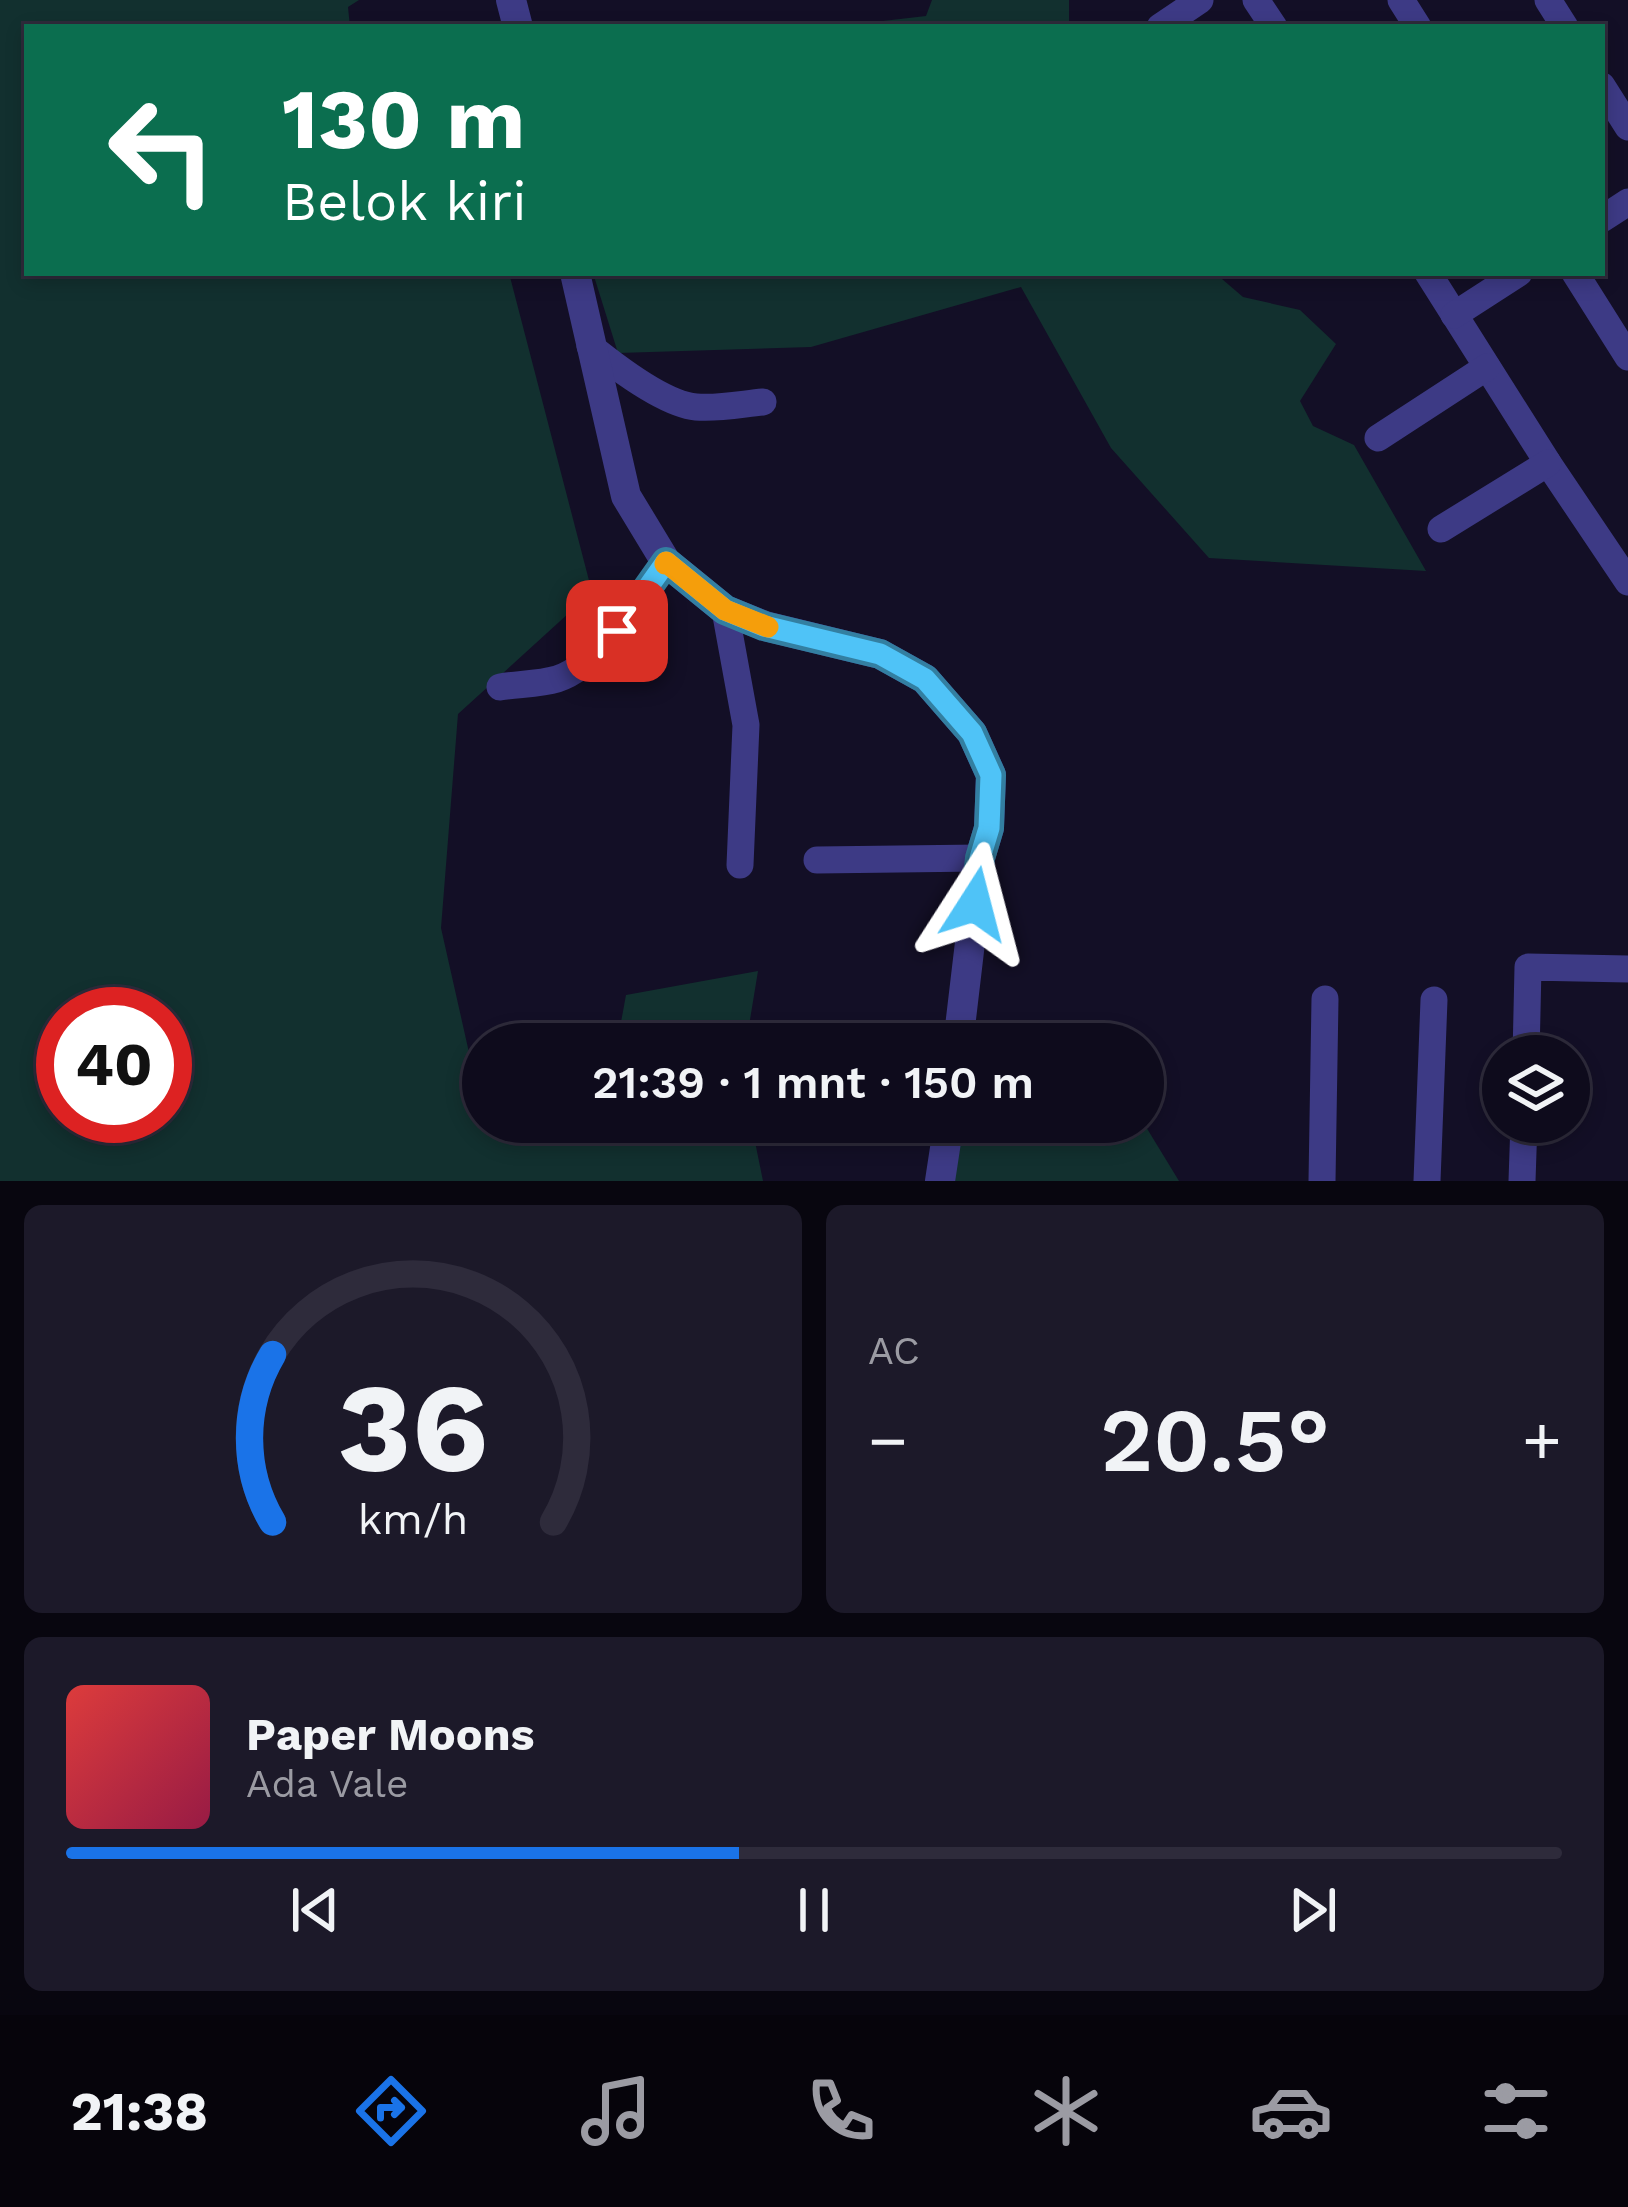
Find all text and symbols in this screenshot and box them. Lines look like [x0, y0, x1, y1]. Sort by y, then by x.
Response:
text: 130 m [282, 70, 525, 168]
icon: left [84, 72, 240, 228]
text: Belok kiri [282, 170, 527, 233]
pin [566, 580, 668, 682]
icon: arrive [584, 598, 650, 664]
position arrow [912, 841, 1038, 967]
speed limit sign: 40 [36, 987, 192, 1143]
map controls [1482, 1035, 1590, 1143]
button: layers [1482, 1035, 1590, 1143]
text: 21:39 · 1 mnt · 150 m [592, 1056, 1034, 1109]
text: AC [868, 1328, 920, 1373]
text: 36 [338, 1355, 488, 1501]
text: 20.5° [1100, 1387, 1330, 1493]
text: − [868, 1402, 908, 1479]
text: + [1522, 1402, 1562, 1479]
text: km/h [358, 1494, 468, 1544]
text: Paper Moons [246, 1708, 535, 1761]
text: Ada Vale [246, 1761, 408, 1806]
icon: previous [282, 1877, 348, 1943]
icon: pause [781, 1877, 847, 1943]
icon: next [1280, 1877, 1346, 1943]
icon: directions [349, 2069, 433, 2153]
icon: music [574, 2069, 658, 2153]
icon: phone [799, 2069, 883, 2153]
icon: climate [1024, 2069, 1108, 2153]
icon: car [1249, 2069, 1333, 2153]
icon: filters [1474, 2069, 1558, 2153]
text: 21:38 [70, 2080, 208, 2143]

